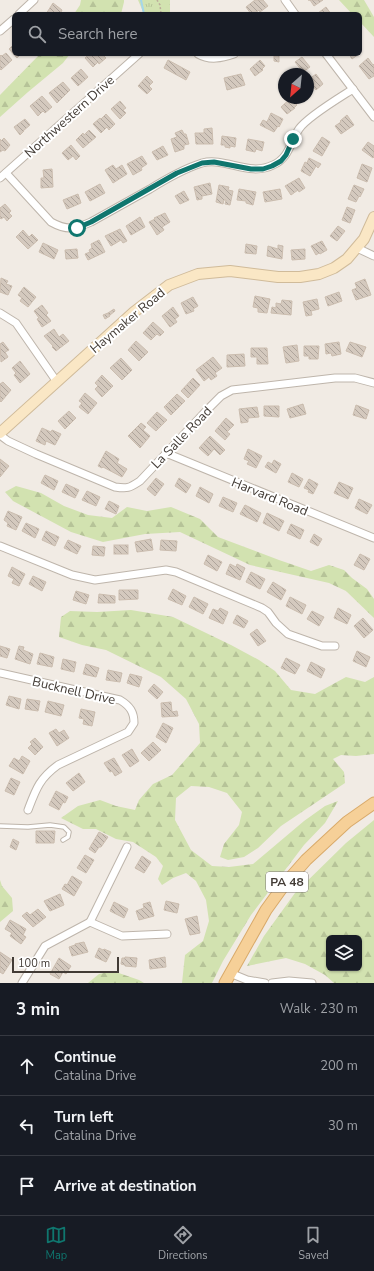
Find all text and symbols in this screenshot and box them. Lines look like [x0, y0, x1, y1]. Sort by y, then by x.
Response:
search box [12, 12, 362, 56]
icon: search [26, 23, 48, 45]
text: Search here [58, 24, 138, 44]
north arrow [278, 68, 314, 104]
street label: Northwestern Drive [21, 71, 119, 162]
route end [284, 130, 302, 148]
route start [68, 219, 86, 237]
street label: Haymaker Road [86, 284, 169, 358]
street label: La Salle Road [147, 403, 216, 473]
street label: Harvard Road [229, 473, 311, 520]
street label: Bucknell Drive [30, 673, 117, 709]
road number: PA 48 [266, 872, 308, 892]
map controls [326, 935, 362, 971]
button: layers [326, 935, 362, 971]
scale bar [12, 955, 119, 974]
text: 100 m [18, 956, 50, 971]
text: 3 min [16, 998, 60, 1021]
text: Walk · 230 m [280, 1000, 358, 1018]
text: Continue [54, 1047, 116, 1067]
icon: ahead [16, 1055, 38, 1077]
text: 200 m [320, 1057, 358, 1075]
text: Catalina Drive [54, 1067, 136, 1085]
text: Turn left [54, 1107, 113, 1127]
icon: left [16, 1115, 38, 1137]
text: 30 m [328, 1117, 358, 1135]
text: Catalina Drive [54, 1127, 136, 1145]
icon: arrive [16, 1175, 38, 1197]
text: Arrive at destination [54, 1176, 197, 1196]
tab: Map [45, 1224, 67, 1263]
tab: Directions [158, 1224, 208, 1263]
tab: Saved [298, 1224, 329, 1263]

